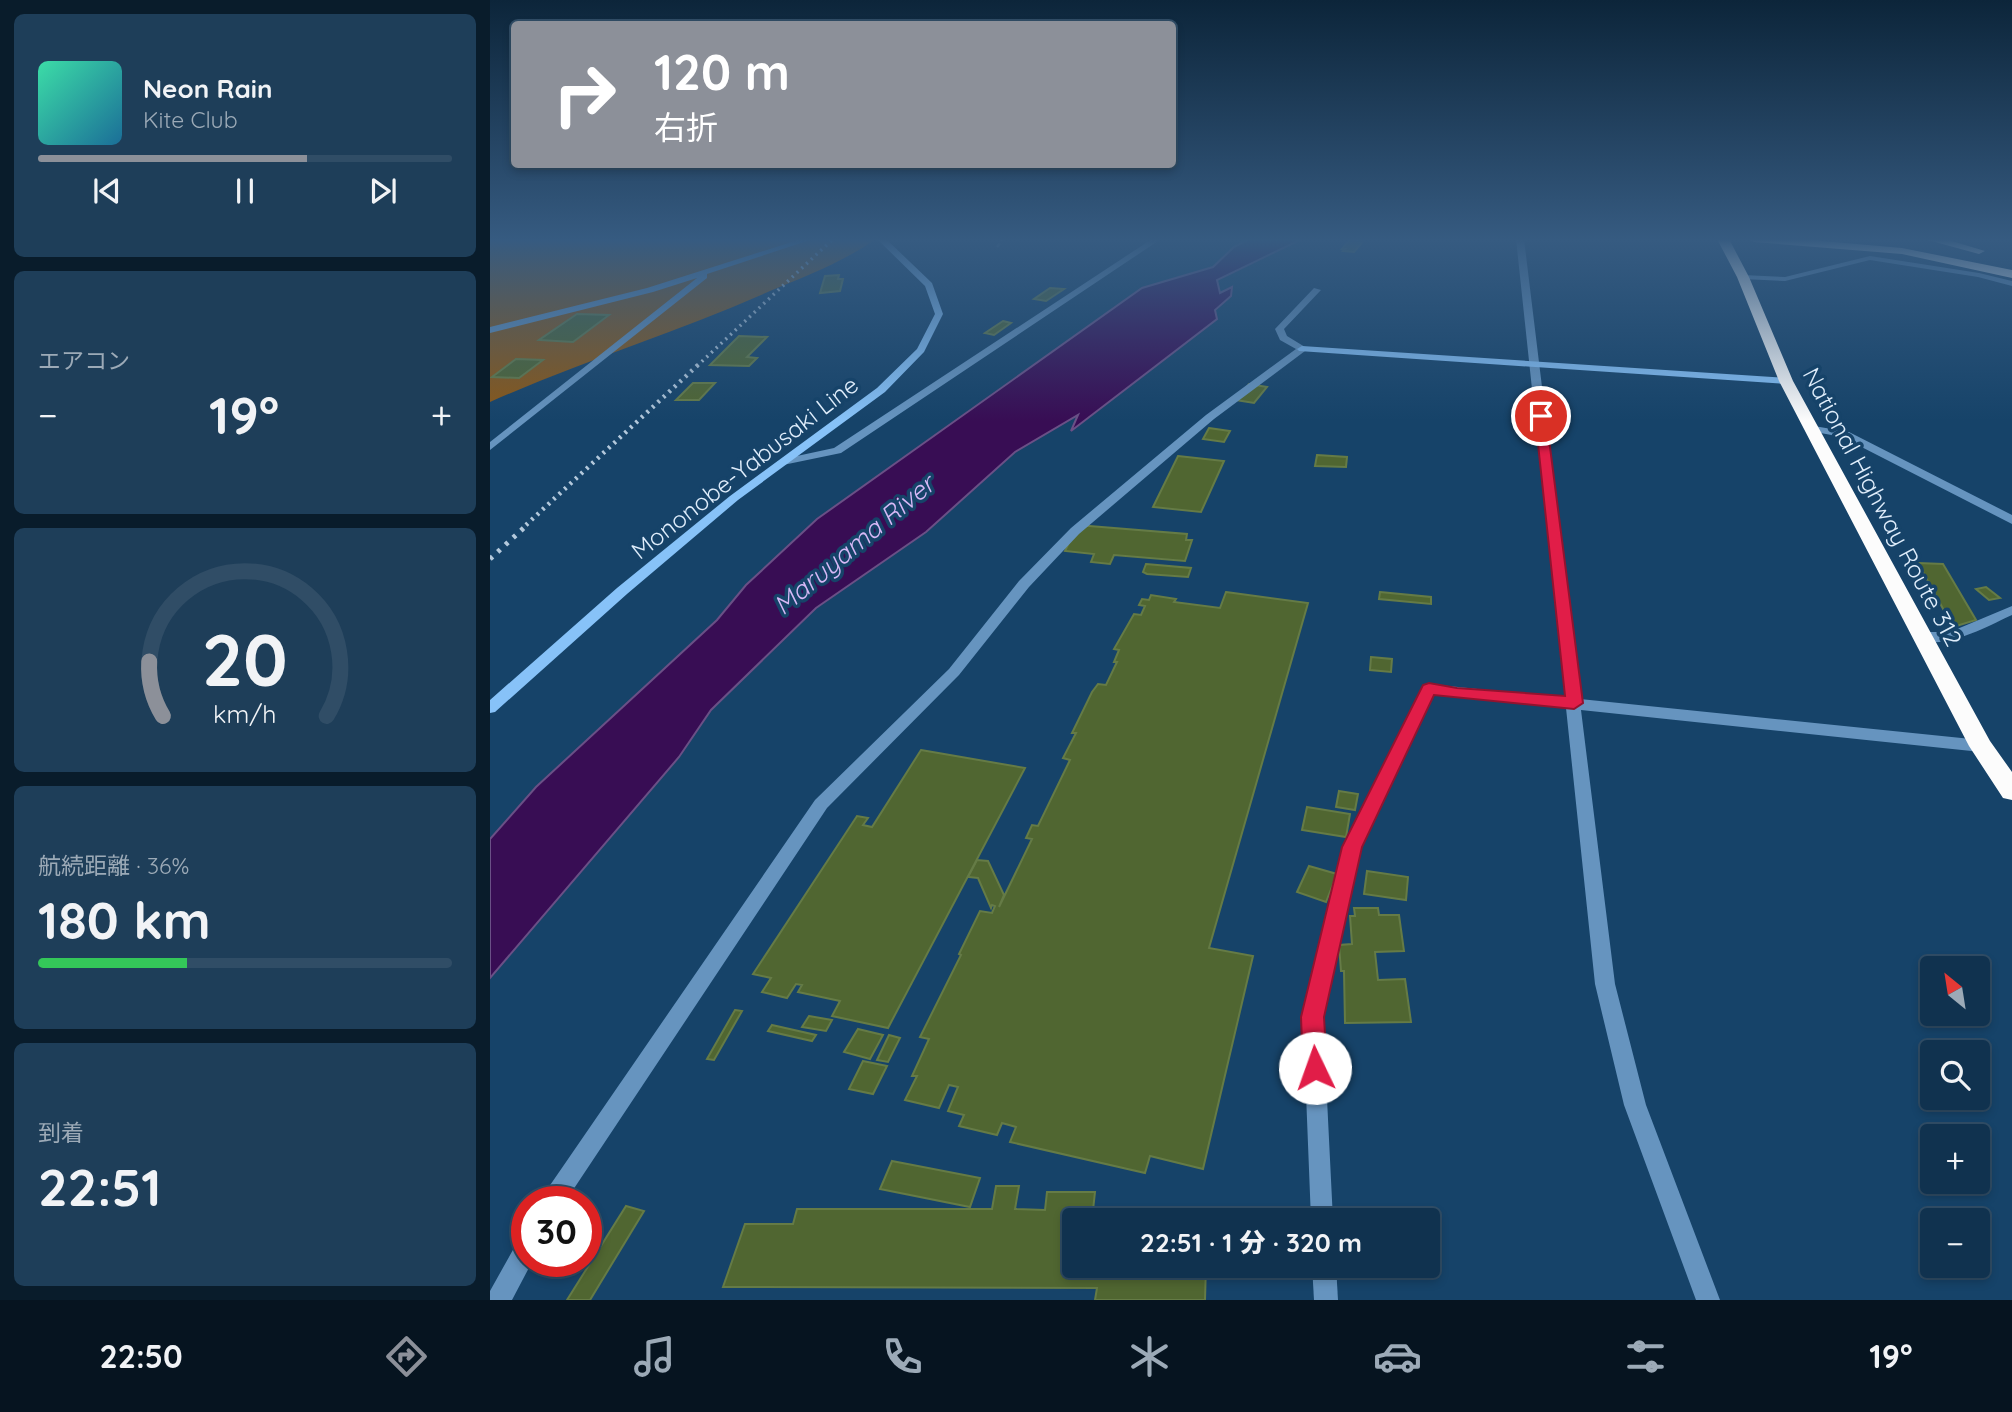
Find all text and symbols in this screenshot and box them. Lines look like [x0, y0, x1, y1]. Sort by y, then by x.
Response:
text: 120 m [654, 41, 790, 102]
icon: right [539, 49, 630, 140]
text: Neon Rain [143, 72, 272, 105]
text: Kite Club [143, 105, 238, 134]
text: 右折 [654, 107, 718, 147]
icon: previous [88, 172, 126, 210]
icon: pause [226, 172, 264, 210]
icon: next [364, 172, 402, 210]
text: エアコン [38, 346, 130, 375]
street label: National Highway Route 312 [1797, 362, 1969, 651]
street label: Mononobe-Yabusaki Line [625, 369, 864, 565]
text: 19° [209, 382, 279, 447]
pin [1511, 386, 1571, 446]
text: − [38, 391, 58, 439]
text: + [431, 391, 452, 439]
icon: arrive [1522, 397, 1560, 435]
water label: Maruyama River [766, 466, 943, 622]
text: 20 [202, 613, 288, 704]
text: km/h [213, 698, 277, 729]
text: 航続距離 · 36% [38, 851, 189, 880]
text: 180 km [38, 887, 211, 952]
north arrow [1920, 956, 1990, 1026]
map controls [1920, 956, 1990, 1278]
position arrow [1278, 1031, 1352, 1105]
button: search [1920, 1040, 1990, 1110]
text: 到着 [38, 1118, 84, 1147]
button: + [1920, 1124, 1990, 1194]
text: 22:51 [38, 1154, 162, 1219]
speed limit sign: 30 [511, 1186, 602, 1277]
button: − [1920, 1208, 1990, 1278]
text: 22:51 · 1 分 · 320 m [1140, 1226, 1362, 1259]
icon: directions [382, 1332, 431, 1381]
icon: music [630, 1332, 679, 1381]
icon: phone [878, 1332, 927, 1381]
icon: climate [1125, 1332, 1174, 1381]
icon: car [1373, 1332, 1422, 1381]
icon: filters [1621, 1332, 1670, 1381]
text: 22:50 [99, 1336, 183, 1376]
text: 19° [1869, 1336, 1912, 1376]

